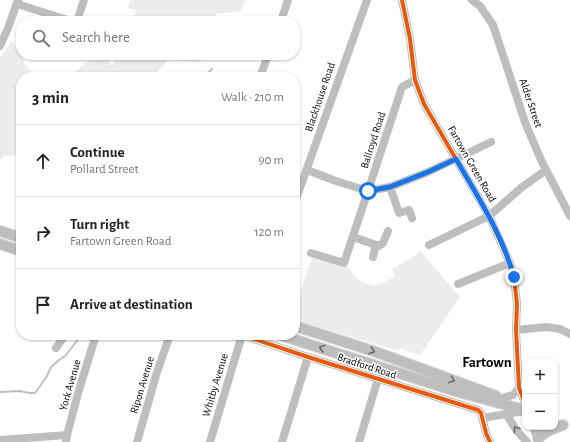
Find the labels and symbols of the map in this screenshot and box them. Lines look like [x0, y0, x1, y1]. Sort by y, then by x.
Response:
street label: Blackhouse Road [303, 61, 337, 133]
street label: Alder Street [517, 77, 545, 129]
street label: Ballroyd Road [359, 110, 387, 170]
street label: Fartown Green Road [446, 124, 498, 204]
route start [359, 182, 377, 200]
route end [505, 268, 523, 286]
one-way arrow [319, 345, 326, 353]
one-way arrow [368, 346, 375, 354]
street label: Bradford Road [336, 351, 398, 381]
street label: Whitby Avenue [200, 352, 230, 418]
street label: Ripon Avenue [128, 355, 156, 415]
district label: Fartown [462, 355, 512, 370]
street label: York Avenue [57, 358, 83, 412]
one-way arrow [449, 375, 456, 384]
one-way arrow [513, 426, 520, 433]

